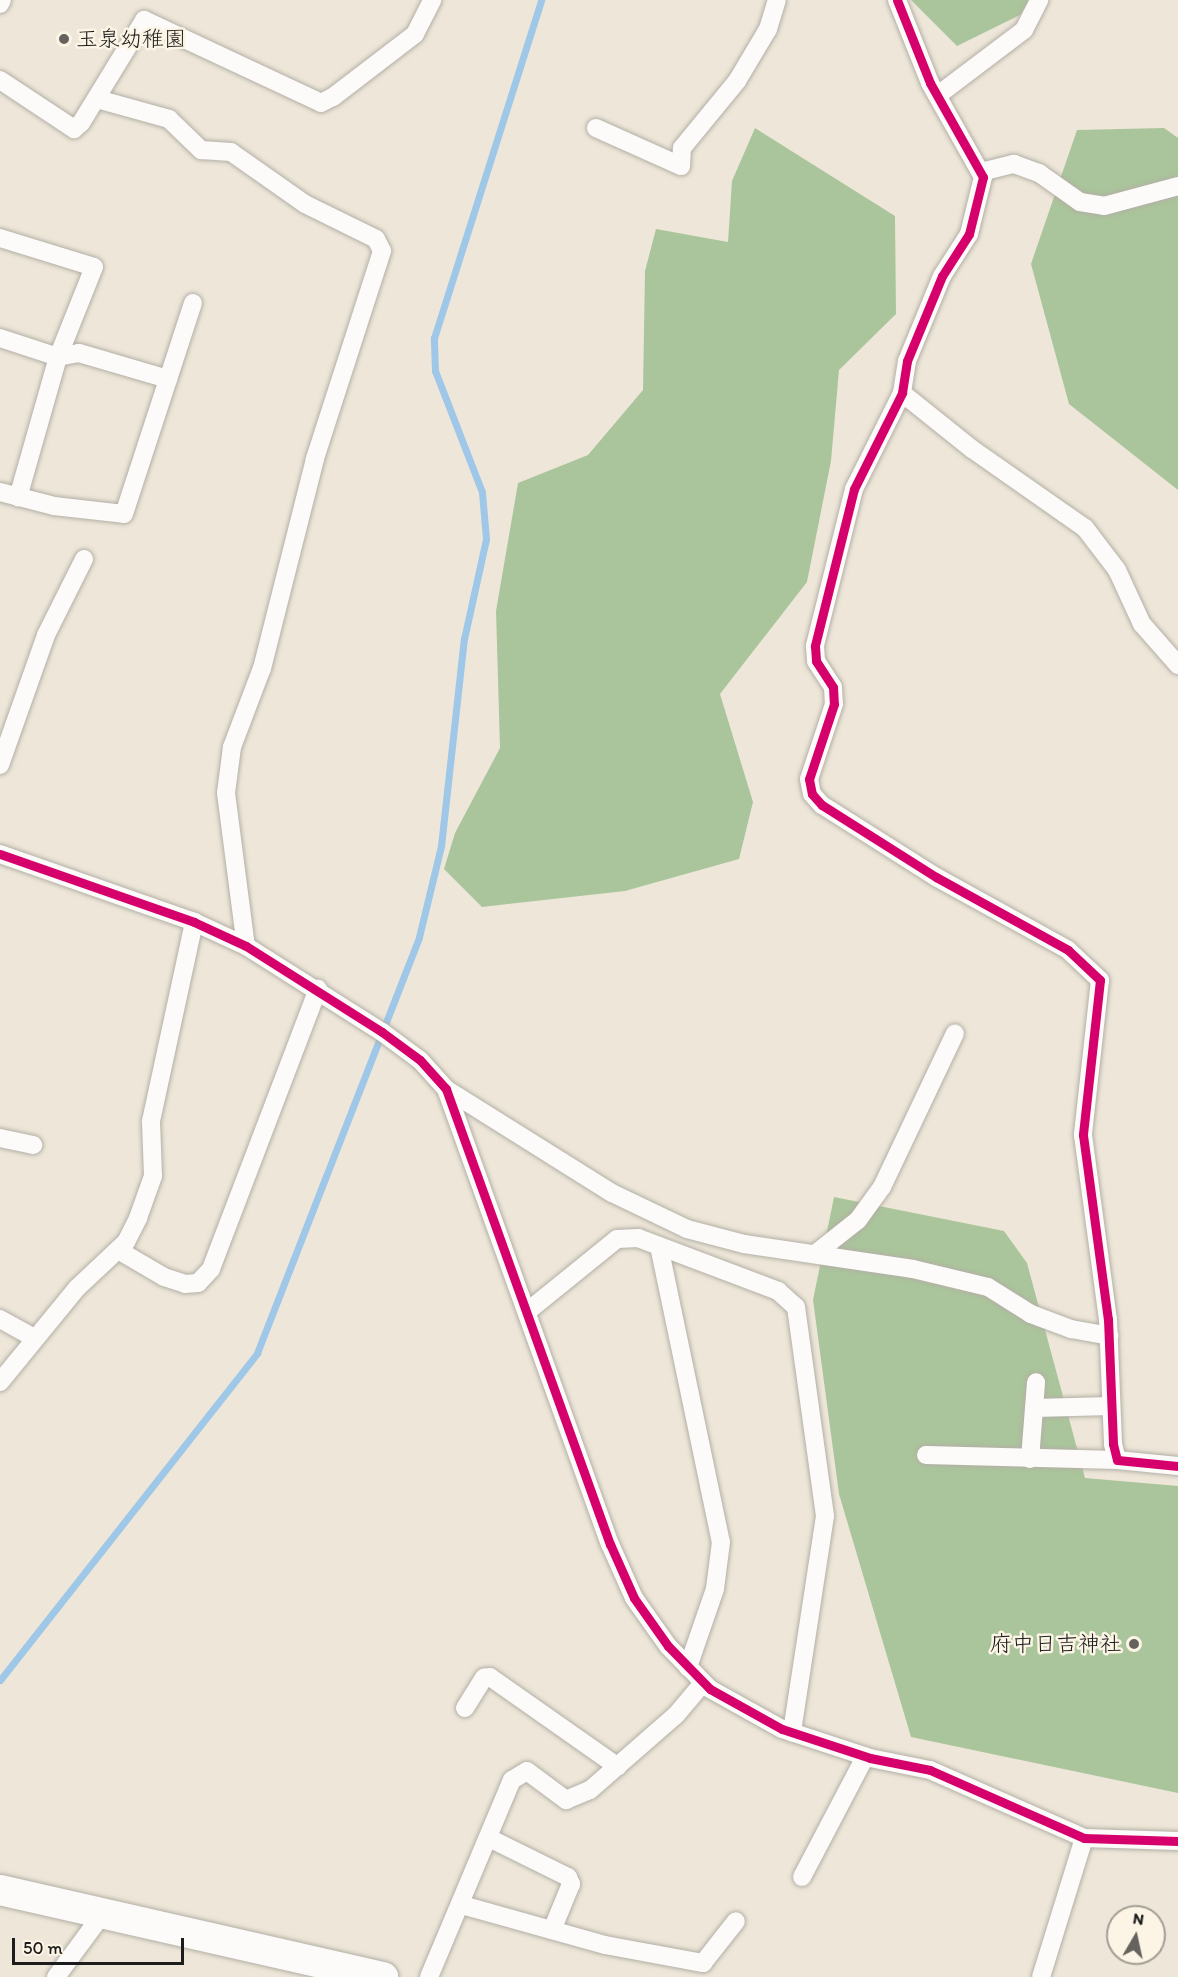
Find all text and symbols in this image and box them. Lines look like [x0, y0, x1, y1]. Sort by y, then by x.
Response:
place label: 玉泉幼稚園 [76, 26, 186, 52]
marker: 玉泉幼稚園 [57, 32, 71, 46]
place label: 府中日吉神社 [990, 1631, 1122, 1657]
marker: 府中日吉神社 [1127, 1637, 1141, 1651]
north arrow [1106, 1905, 1166, 1965]
text: N [1132, 1908, 1145, 1929]
scale bar [15, 1926, 188, 1964]
text: 50 m [23, 1937, 63, 1959]

